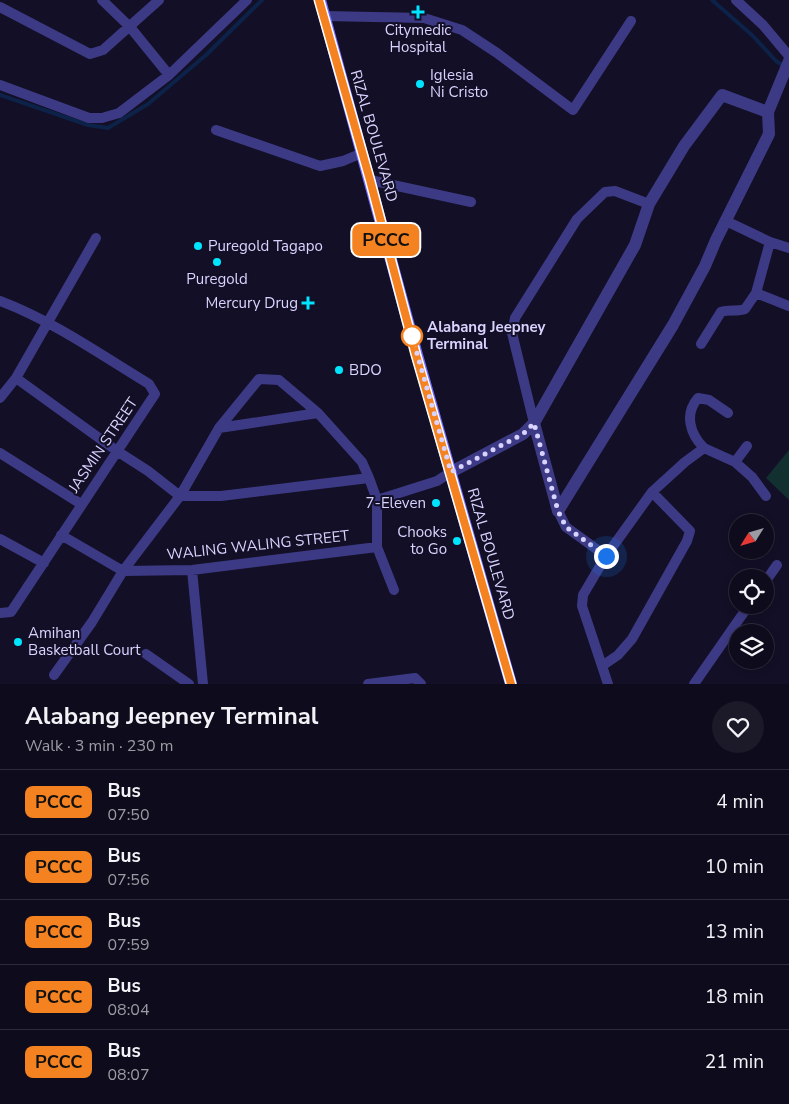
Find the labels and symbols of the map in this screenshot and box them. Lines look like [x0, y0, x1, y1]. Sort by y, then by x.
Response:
marker: Citymedic Hospital [411, 5, 425, 19]
place label: Citymedic Hospital [385, 20, 451, 57]
place label: Iglesia Ni Cristo [430, 65, 488, 102]
street label: RIZAL BOULEVARD [346, 68, 402, 204]
marker: Iglesia Ni Cristo [414, 78, 426, 90]
line badge: PCCC [351, 224, 421, 256]
place label: Puregold Tagapo [208, 236, 323, 256]
marker: Puregold Tagapo [192, 240, 204, 252]
marker: Puregold [211, 256, 223, 268]
place label: Puregold [186, 269, 248, 289]
place label: Mercury Drug [205, 293, 298, 313]
marker: Mercury Drug [302, 297, 314, 309]
place label: Alabang Jeepney Terminal [427, 317, 546, 354]
marker: Alabang Jeepney Terminal [401, 325, 423, 347]
place label: BDO [349, 360, 382, 380]
marker: BDO [333, 364, 345, 376]
street label: JASMIN STREET [63, 393, 142, 497]
street label: RIZAL BOULEVARD [463, 486, 519, 622]
place label: 7-Eleven [366, 493, 426, 513]
marker: 7-Eleven [430, 497, 442, 509]
north arrow [729, 514, 774, 559]
place label: Chooks to Go [397, 522, 447, 559]
street label: WALING WALING STREET [166, 525, 350, 565]
marker: Chooks to Go [451, 535, 463, 547]
your location [594, 544, 619, 569]
place label: Amihan Basketball Court [28, 623, 141, 660]
marker: Amihan Basketball Court [12, 636, 24, 648]

